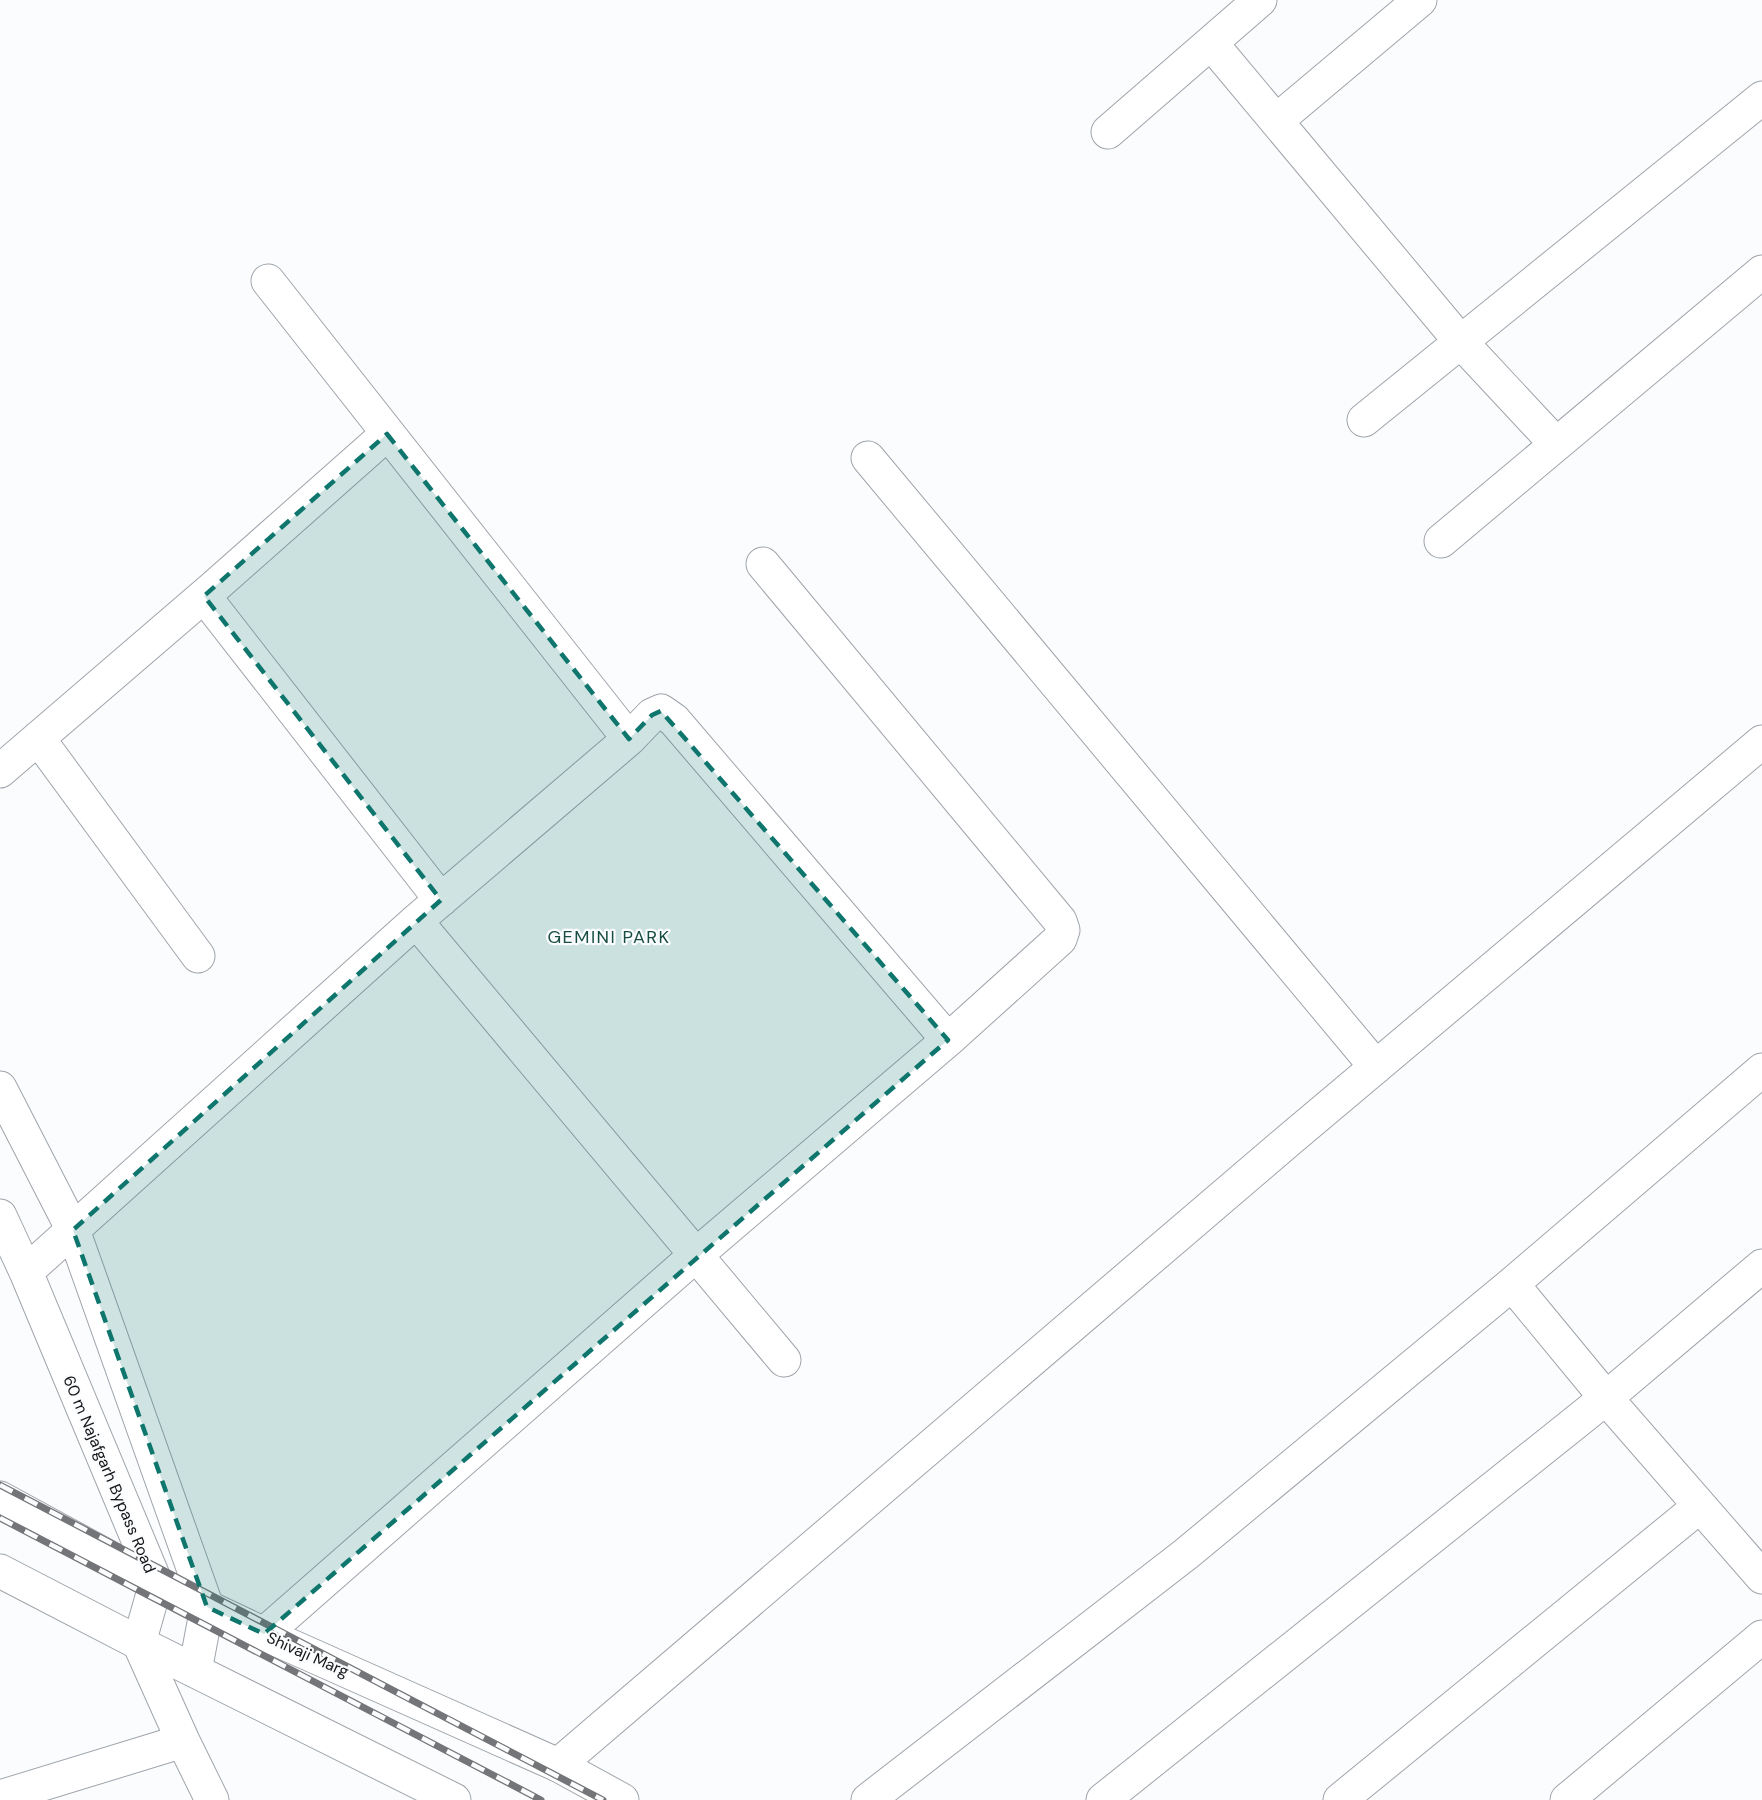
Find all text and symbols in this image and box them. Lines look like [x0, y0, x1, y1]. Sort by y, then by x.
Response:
district label: GEMINI PARK [547, 925, 671, 949]
street label: 60 m Najafgarh Bypass Road [58, 1372, 161, 1576]
street label: Shivaji Marg [263, 1627, 352, 1682]

